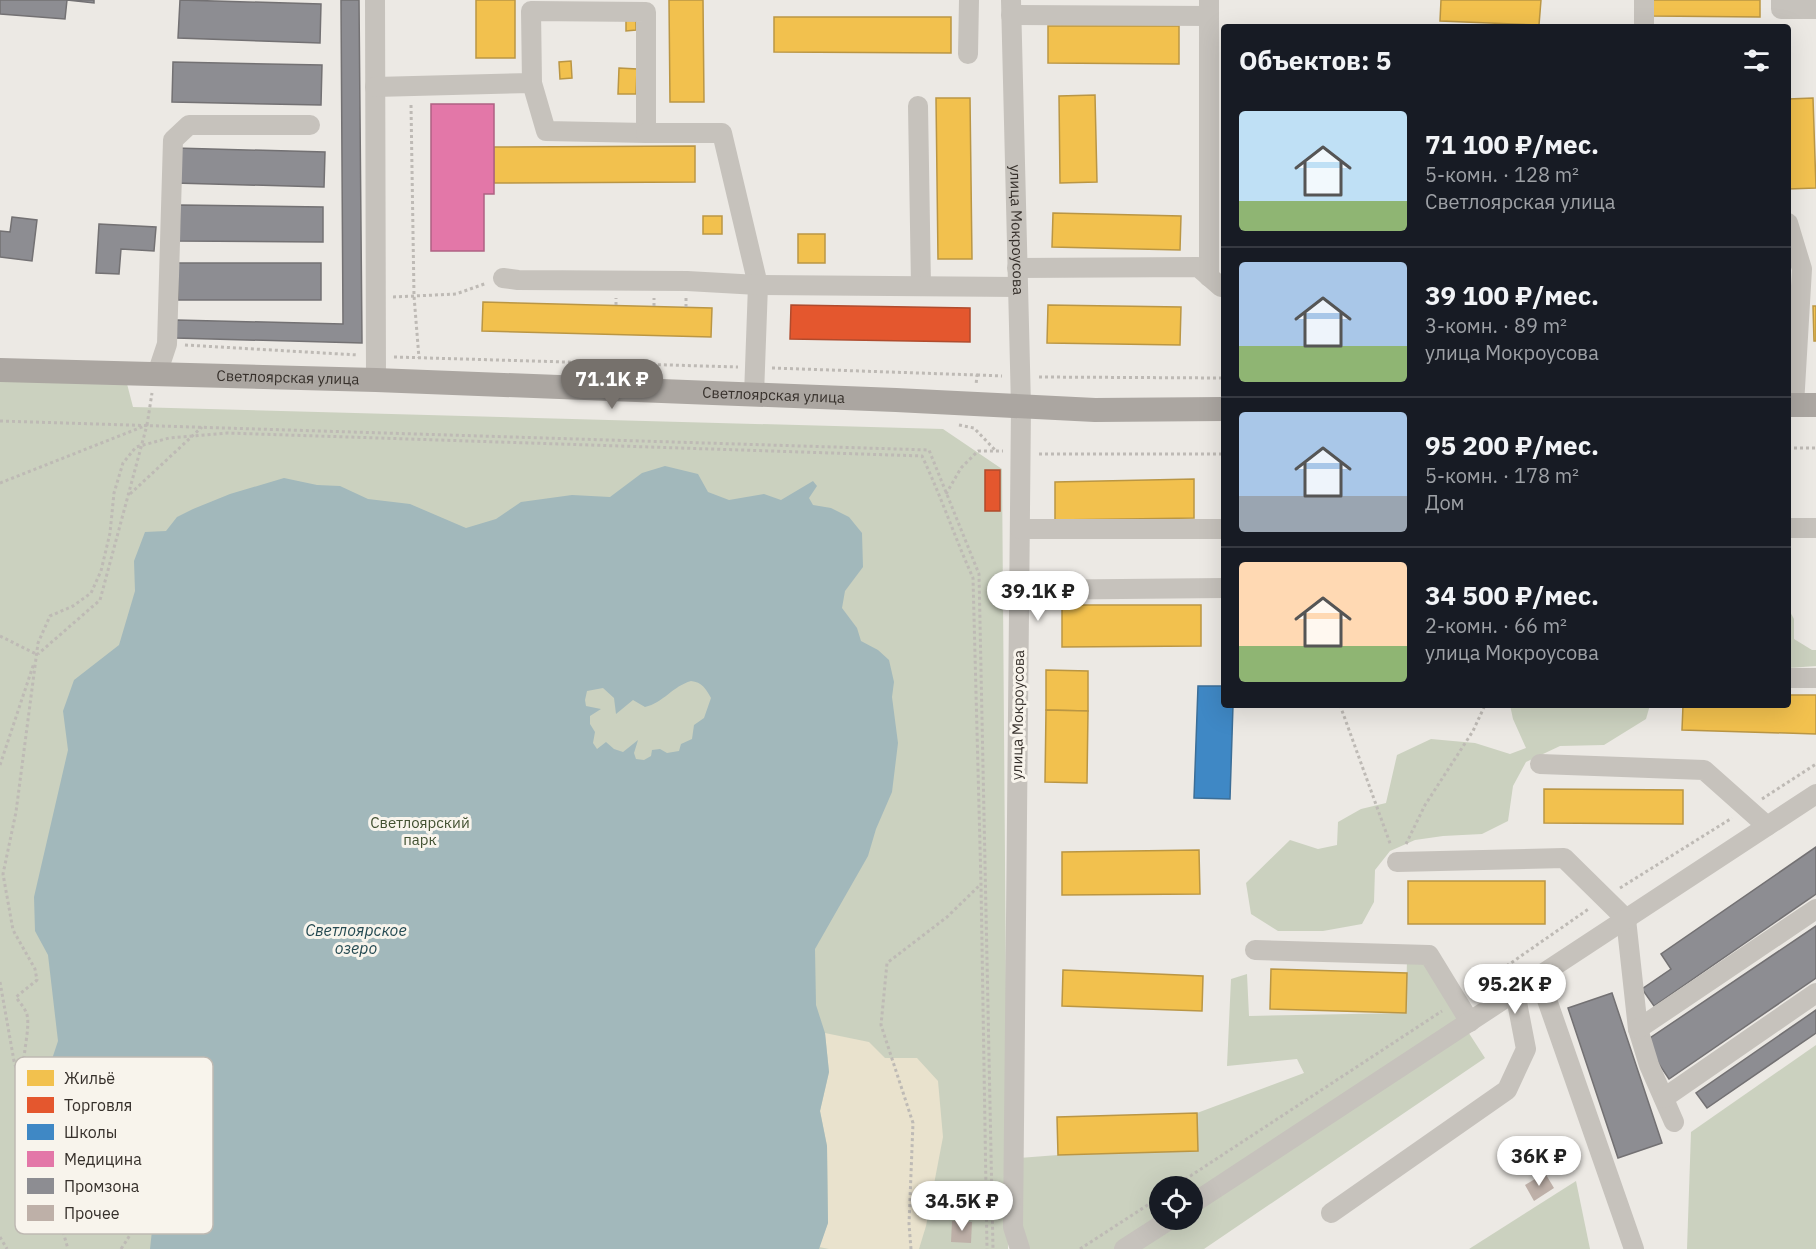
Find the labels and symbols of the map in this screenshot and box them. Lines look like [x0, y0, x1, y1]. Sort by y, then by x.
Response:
street label: улица Мокроусова [1006, 164, 1028, 295]
pin: 71.1K ₽ [557, 359, 667, 410]
street label: Светлоярская улица [216, 366, 360, 389]
street label: Светлоярская улица [702, 383, 845, 407]
pin: 39.1K ₽ [983, 571, 1093, 622]
street label: улица Мокроусова [1007, 650, 1028, 780]
park label: Светлоярский парк [370, 813, 470, 849]
water label: Светлоярское озеро [305, 920, 407, 958]
pin: 95.2K ₽ [1460, 964, 1570, 1015]
legend [15, 1057, 213, 1234]
text: Жильё [64, 1068, 115, 1088]
text: Торговля [64, 1095, 132, 1115]
text: Школы [64, 1122, 117, 1142]
pin: 36K ₽ [1497, 1136, 1581, 1187]
text: Медицина [64, 1149, 142, 1169]
text: Промзона [64, 1176, 140, 1196]
pin: 34.5K ₽ [907, 1181, 1017, 1232]
text: Прочее [64, 1203, 120, 1223]

